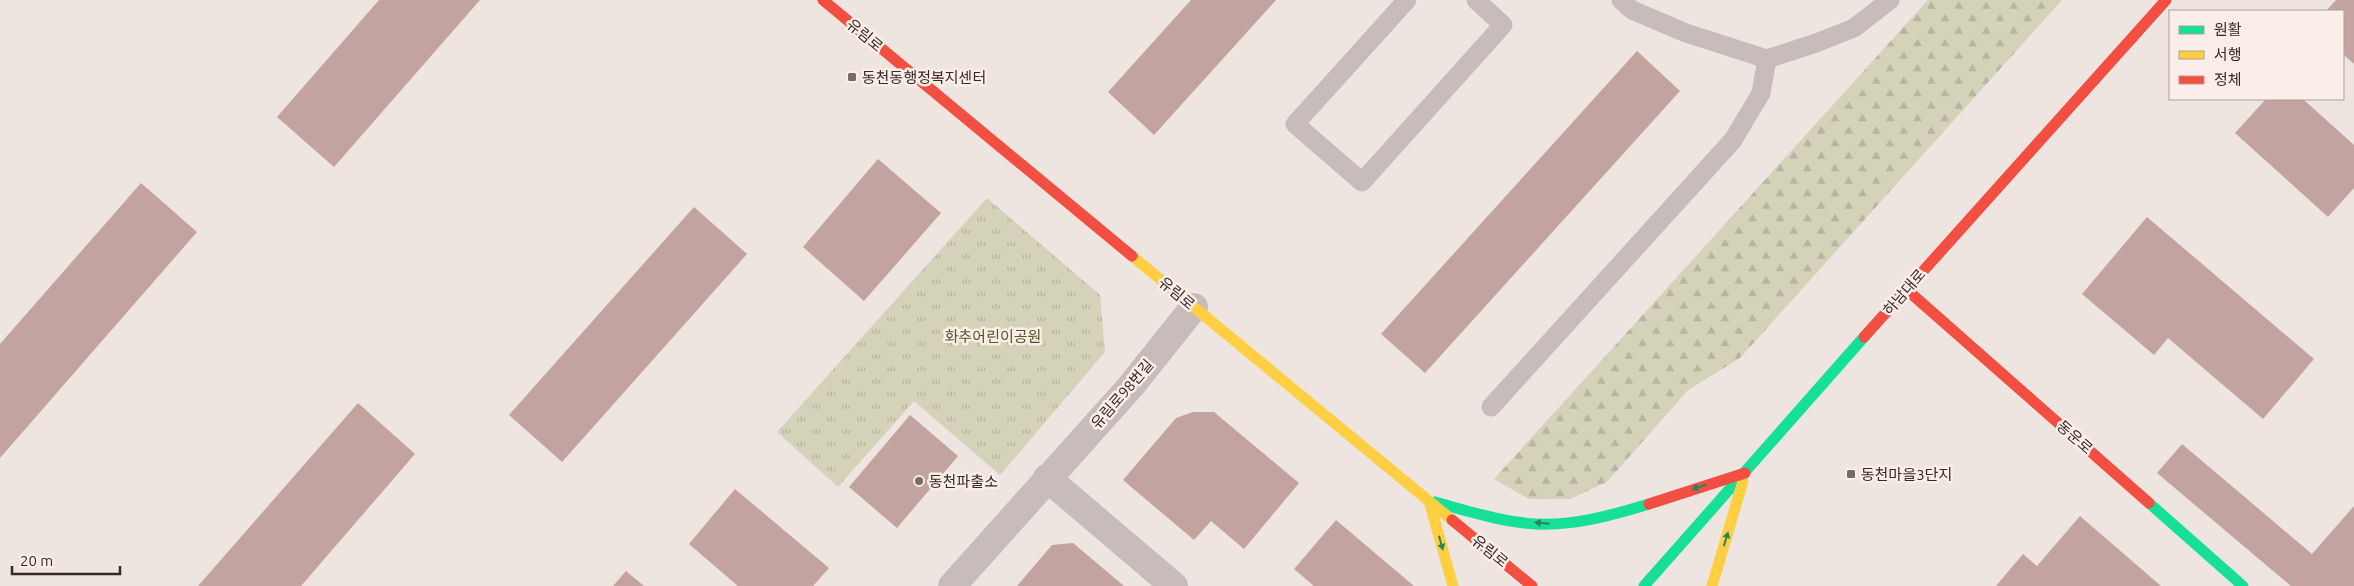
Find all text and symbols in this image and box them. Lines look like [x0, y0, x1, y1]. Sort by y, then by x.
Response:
legend [2169, 10, 2344, 100]
street label: 유림로 [844, 15, 886, 55]
text: 원활 [2214, 21, 2242, 38]
text: 서행 [2214, 46, 2242, 63]
place label: 동천동행정복지센터 [862, 69, 986, 86]
marker: 동천동행정복지센터 [846, 71, 858, 83]
text: 정체 [2214, 71, 2242, 88]
street label: 하남대로 [1879, 266, 1929, 318]
street label: 유림로 [1156, 273, 1198, 313]
park label: 화추어린이공원 [945, 328, 1041, 345]
street label: 유림로98번길 [1087, 356, 1157, 432]
street label: 동운로 [2054, 417, 2096, 457]
place label: 동천마을3단지 [1861, 466, 1952, 483]
marker: 동천마을3단지 [1845, 468, 1857, 480]
place label: 동천파출소 [929, 473, 998, 490]
marker: 동천파출소 [913, 475, 925, 487]
one-way arrow [1692, 484, 1707, 491]
one-way arrow [1533, 519, 1549, 527]
street label: 유림로 [1469, 531, 1511, 571]
one-way arrow [1722, 532, 1730, 547]
one-way arrow [1438, 536, 1446, 551]
scale bar [12, 544, 120, 576]
text: 20 m [20, 552, 53, 569]

